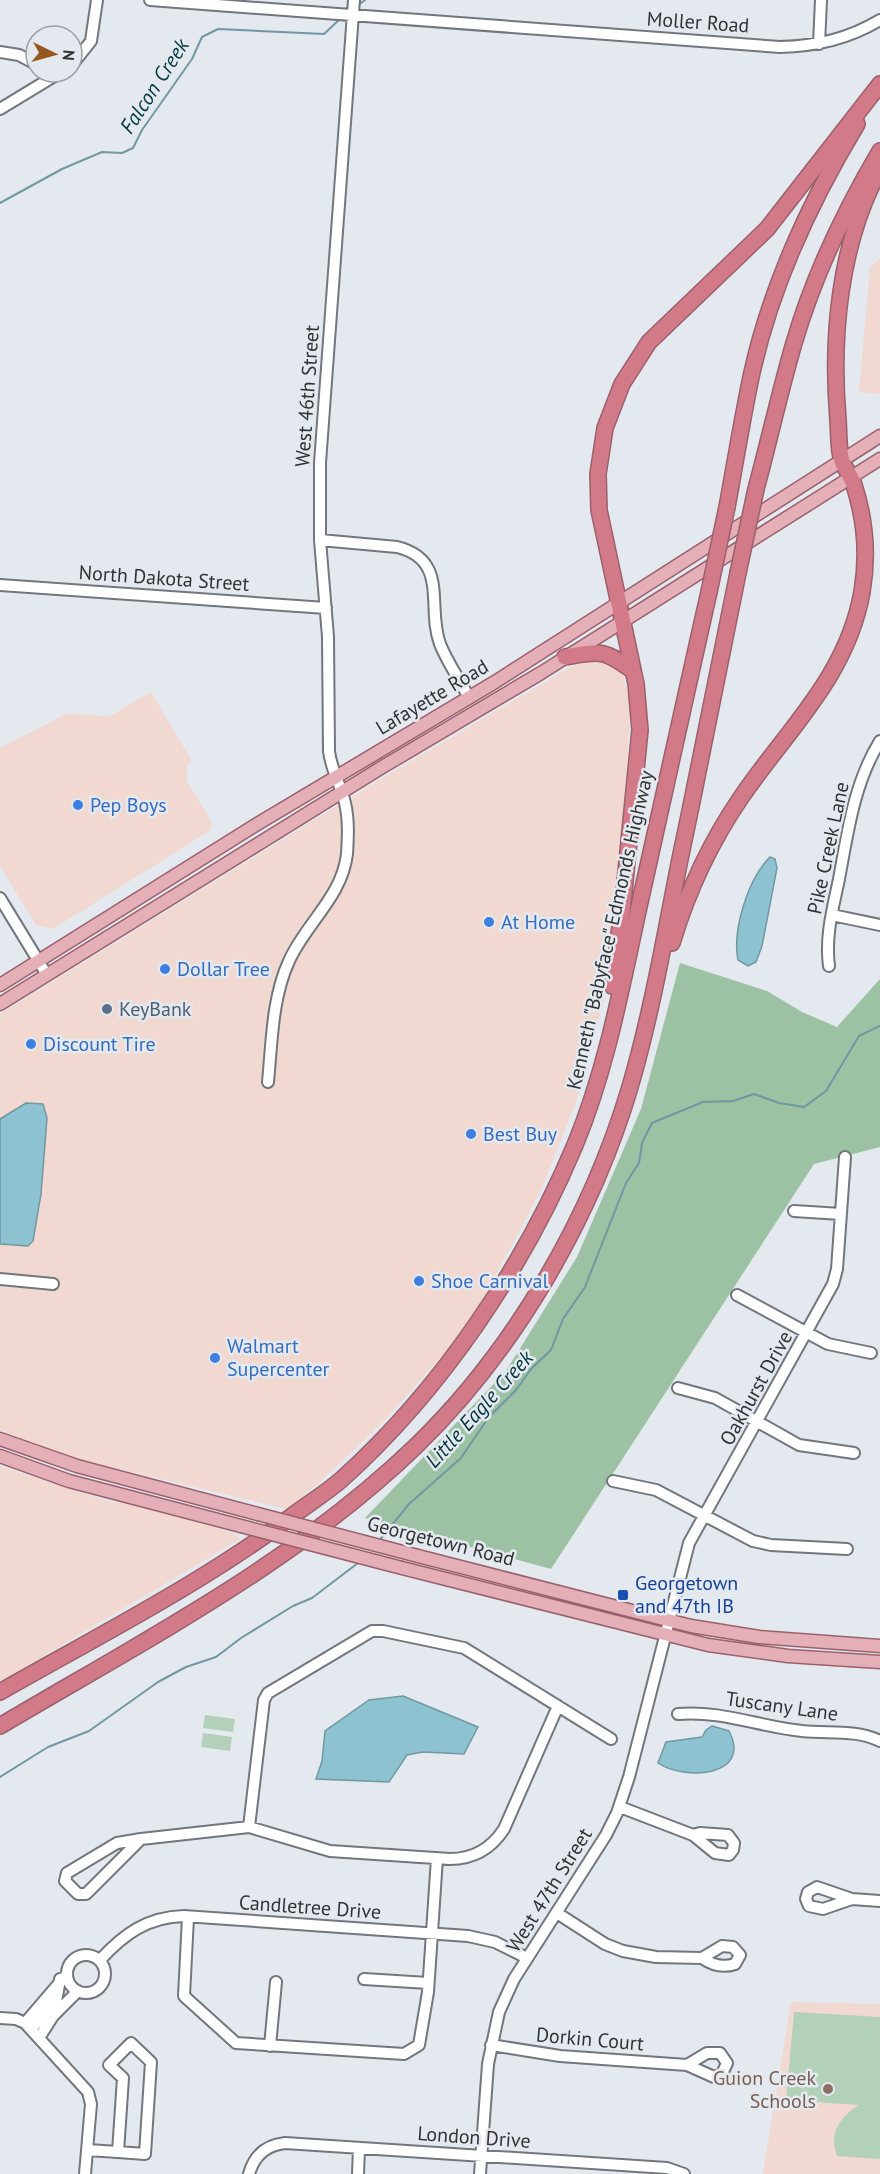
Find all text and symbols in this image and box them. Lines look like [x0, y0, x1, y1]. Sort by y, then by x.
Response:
street label: Moller Road [646, 5, 750, 39]
north arrow [24, 24, 84, 84]
water label: Falcon Creek [113, 32, 196, 139]
text: N [59, 49, 79, 61]
street label: West 46th Street [289, 324, 325, 468]
street label: North Dakota Street [78, 559, 250, 597]
street label: Lafayette Road [371, 653, 493, 741]
street label: Kenneth "Babyface" Edmonds Highway [561, 767, 660, 1092]
street label: Pike Creek Lane [801, 779, 855, 917]
place label: Pep Boys [90, 792, 167, 818]
marker: Pep Boys [71, 798, 85, 812]
place label: At Home [501, 909, 575, 935]
marker: At Home [482, 915, 496, 929]
place label: Dollar Tree [177, 956, 270, 982]
marker: Dollar Tree [158, 962, 172, 976]
place label: KeyBank [119, 996, 192, 1022]
marker: KeyBank [100, 1002, 114, 1016]
place label: Discount Tire [43, 1031, 156, 1057]
marker: Discount Tire [24, 1037, 38, 1051]
place label: Best Buy [483, 1121, 558, 1147]
marker: Best Buy [464, 1127, 478, 1141]
place label: Shoe Carnival [431, 1268, 548, 1294]
marker: Shoe Carnival [412, 1274, 426, 1288]
street label: Oakhurst Drive [714, 1326, 798, 1450]
place label: Walmart Supercenter [227, 1333, 330, 1382]
water label: Little Eagle Creek [419, 1343, 540, 1473]
marker: Walmart Supercenter [208, 1351, 222, 1365]
street label: Georgetown Road [365, 1510, 517, 1572]
place label: Georgetown and 47th IB [635, 1570, 738, 1619]
marker: Georgetown and 47th IB [616, 1588, 630, 1602]
street label: Tuscany Lane [724, 1685, 840, 1727]
street label: West 47th Street [500, 1823, 598, 1957]
street label: Candletree Drive [238, 1889, 382, 1925]
street label: Dorkin Court [535, 2021, 645, 2057]
place label: Guion Creek Schools [713, 2065, 816, 2114]
marker: Guion Creek Schools [821, 2082, 835, 2096]
street label: London Drive [417, 2120, 531, 2154]

